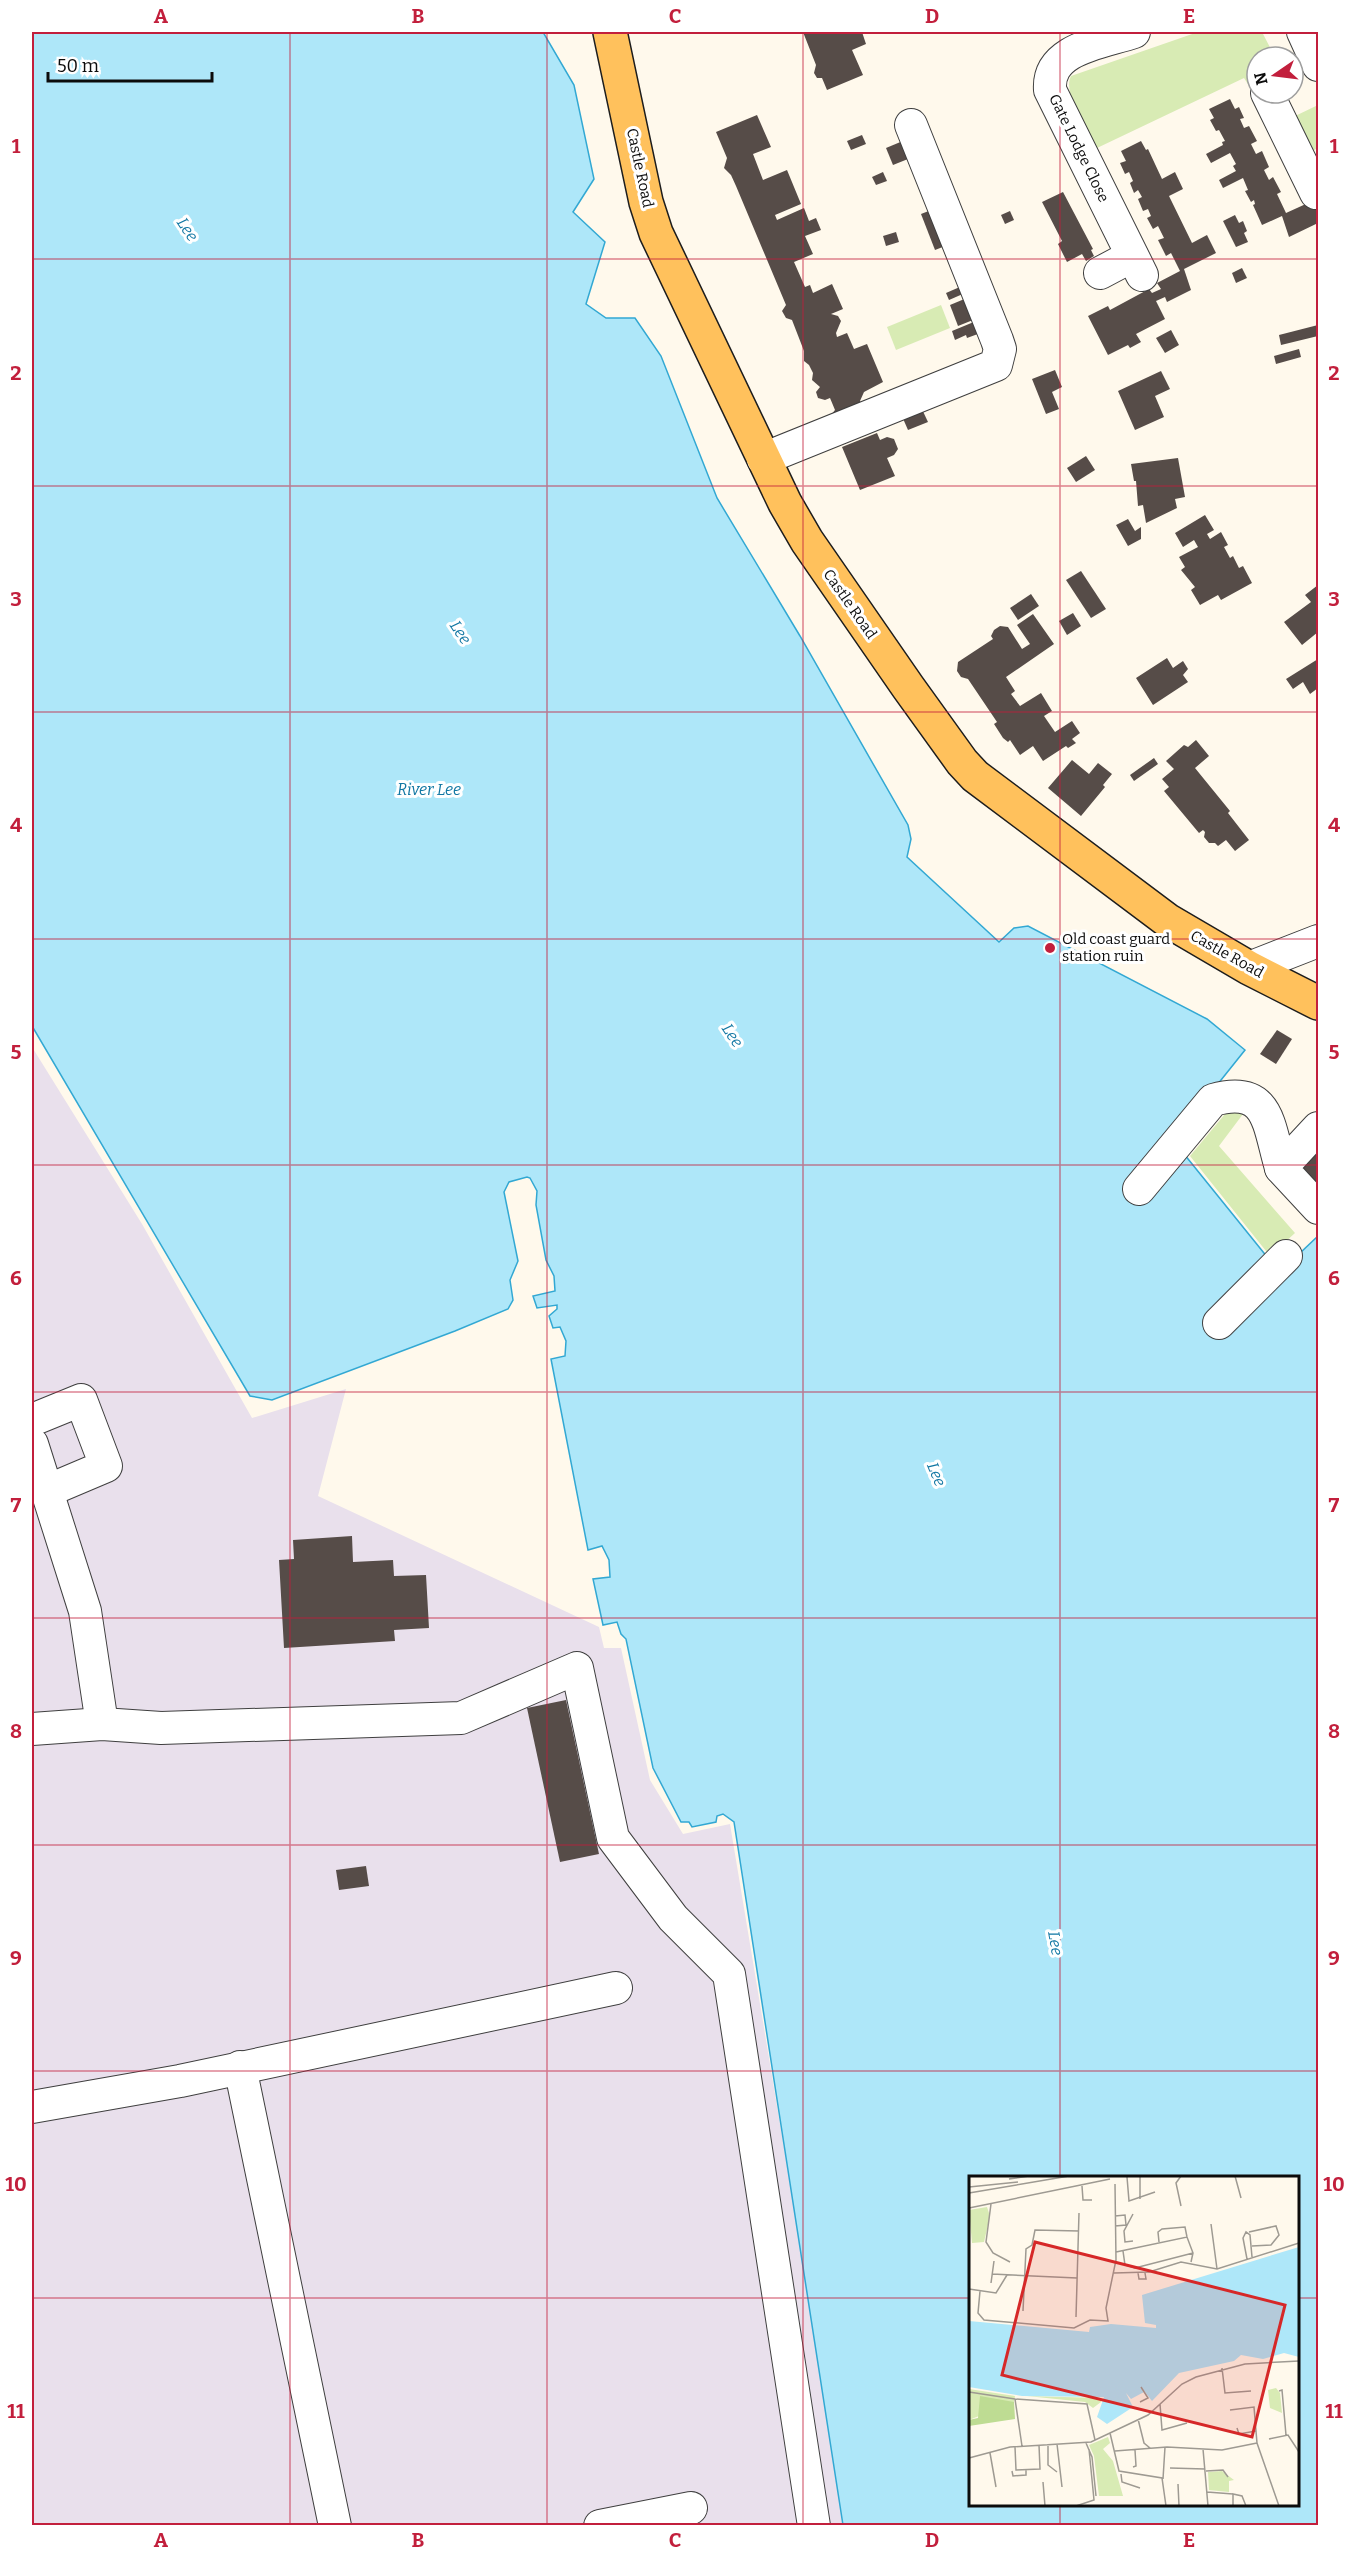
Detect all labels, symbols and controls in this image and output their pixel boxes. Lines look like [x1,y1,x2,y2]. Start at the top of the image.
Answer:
text: A [154,4,169,28]
text: B [412,4,425,28]
text: C [669,4,681,28]
text: D [925,4,939,28]
text: E [1183,4,1195,28]
scale bar [48,45,212,83]
north arrow [1245,45,1305,105]
text: 50 m [57,55,99,77]
text: N [1250,70,1272,87]
street label: Gate Lodge Close [1045,91,1113,205]
street label: Castle Road [623,127,657,209]
text: 1 [12,134,21,158]
text: 1 [1330,134,1339,158]
water label: Lee [173,214,202,245]
text: 2 [10,361,22,385]
text: 2 [1328,361,1340,385]
street label: Castle Road [819,566,881,642]
text: 3 [10,587,22,611]
text: 3 [1328,587,1340,611]
water label: Lee [446,617,475,648]
water label: River Lee [397,780,461,799]
text: 4 [10,813,22,837]
text: 4 [1328,813,1340,837]
street label: Castle Road [1187,927,1267,982]
place label: Old coast guard station ruin [1062,930,1170,965]
marker: Old coast guard station ruin [1043,941,1057,955]
water label: Lee [718,1020,747,1051]
text: 5 [11,1040,22,1064]
text: 5 [1329,1040,1340,1064]
text: 6 [10,1266,22,1290]
text: 6 [1328,1266,1340,1290]
water label: Lee [923,1459,950,1489]
text: 7 [11,1493,22,1517]
text: 7 [1329,1493,1340,1517]
text: 8 [10,1719,22,1743]
text: 8 [1328,1719,1340,1743]
water label: Lee [1044,1929,1067,1957]
text: 9 [10,1946,22,1970]
text: 9 [1328,1946,1340,1970]
text: 10 [5,2172,27,2196]
text: 10 [1323,2172,1345,2196]
inset map [969,2176,1299,2506]
text: 11 [7,2399,25,2423]
text: 11 [1325,2399,1343,2423]
text: A [154,2528,169,2552]
text: B [412,2528,425,2552]
text: C [669,2528,681,2552]
text: D [925,2528,939,2552]
text: E [1183,2528,1195,2552]

